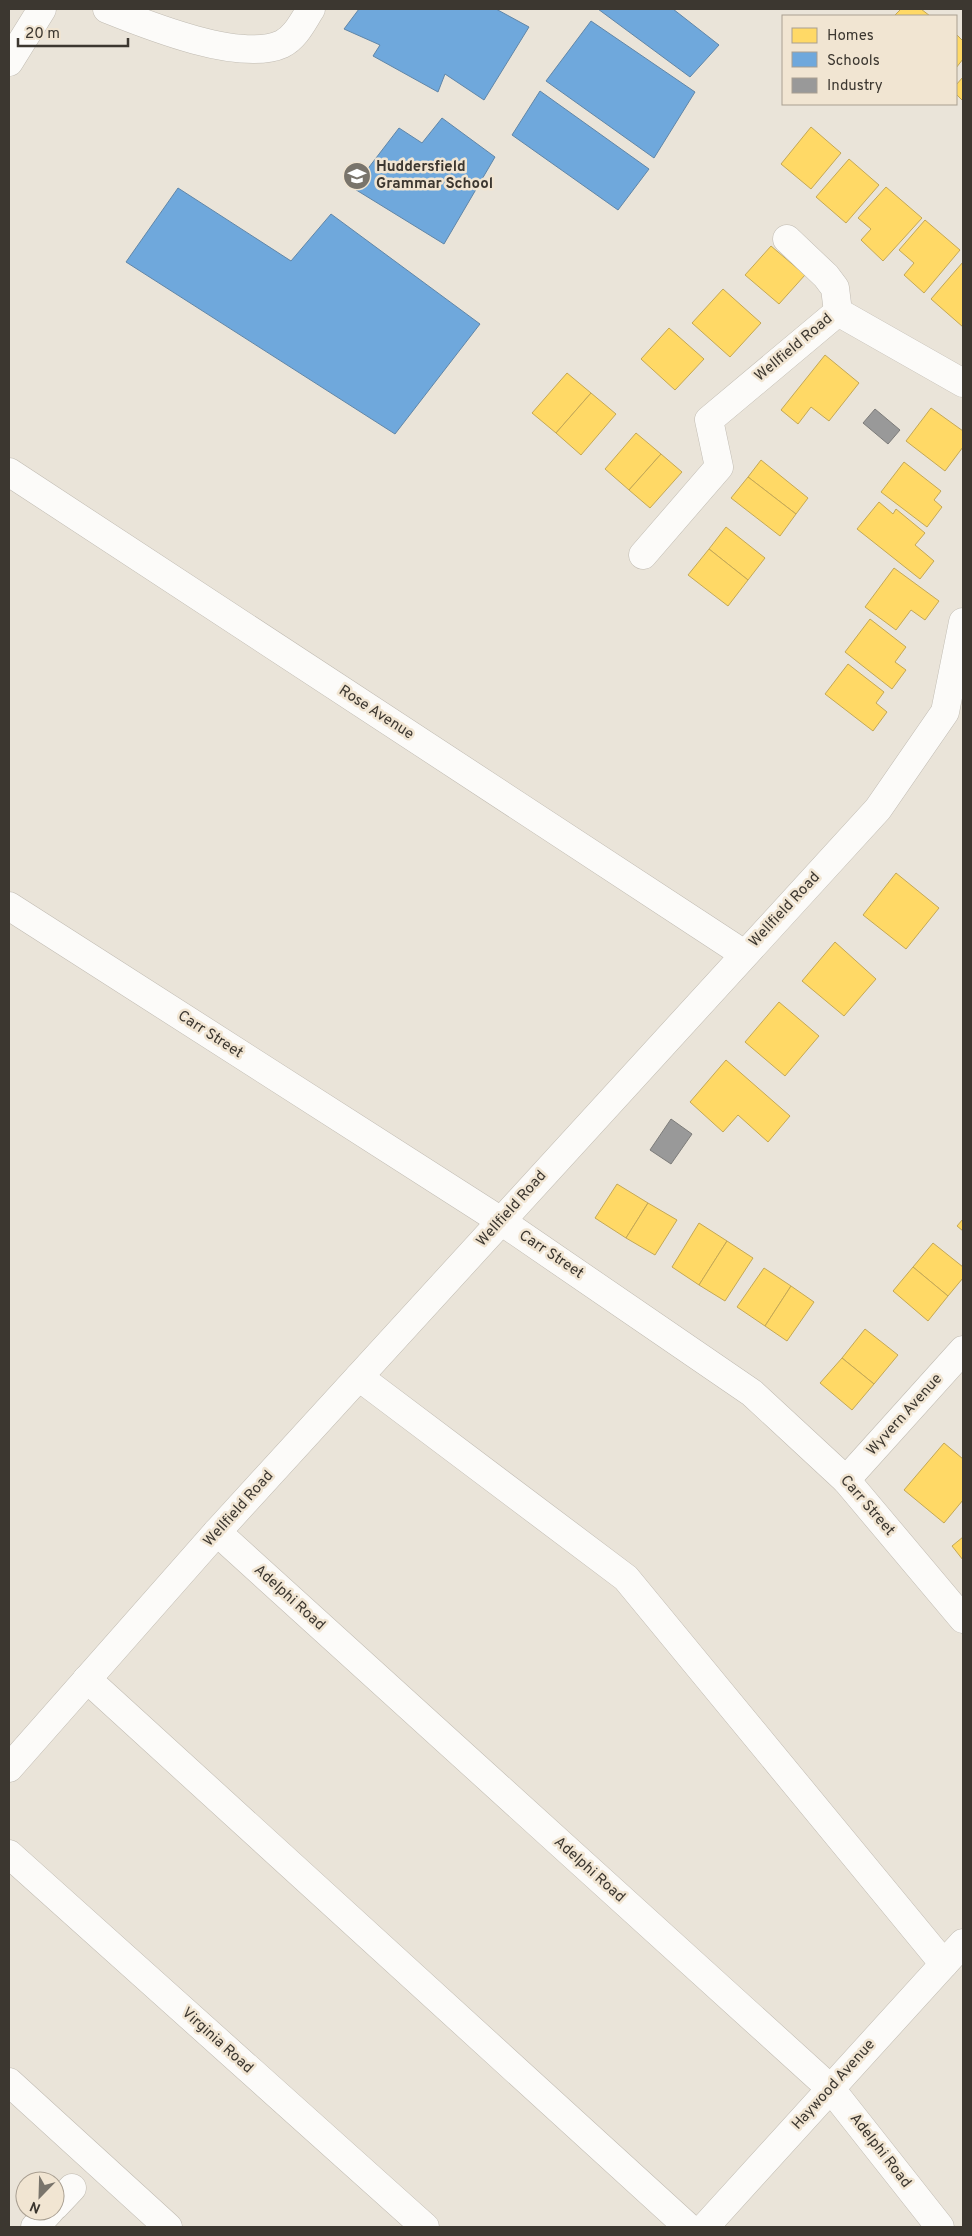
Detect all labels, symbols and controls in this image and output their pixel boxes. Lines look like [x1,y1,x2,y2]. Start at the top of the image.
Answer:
scale bar [18,15,128,47]
legend [782,15,957,105]
text: 20 m [25,25,60,44]
text: Homes [827,27,874,46]
text: Schools [827,52,880,71]
text: Industry [827,77,883,96]
place label: Huddersfield Grammar School [376,158,493,194]
school or university icon: Huddersfield Grammar School [342,161,372,191]
street label: Wellfield Road [751,310,837,386]
street label: Rose Avenue [335,682,417,744]
street label: Wellfield Road [745,869,825,951]
street label: Carr Street [174,1007,246,1063]
street label: Wellfield Road [473,1167,551,1251]
street label: Carr Street [515,1226,587,1284]
street label: Wyvern Avenue [863,1370,947,1460]
street label: Wellfield Road [200,1467,278,1551]
street label: Carr Street [835,1472,899,1540]
street label: Adelphi Road [249,1561,329,1635]
street label: Adelphi Road [549,1833,629,1907]
street label: Virginia Road [177,2004,257,2078]
street label: Haywood Avenue [788,2036,880,2134]
street label: Adelphi Road [845,2110,915,2192]
north arrow [15,2171,65,2221]
text: N [28,2197,43,2216]

